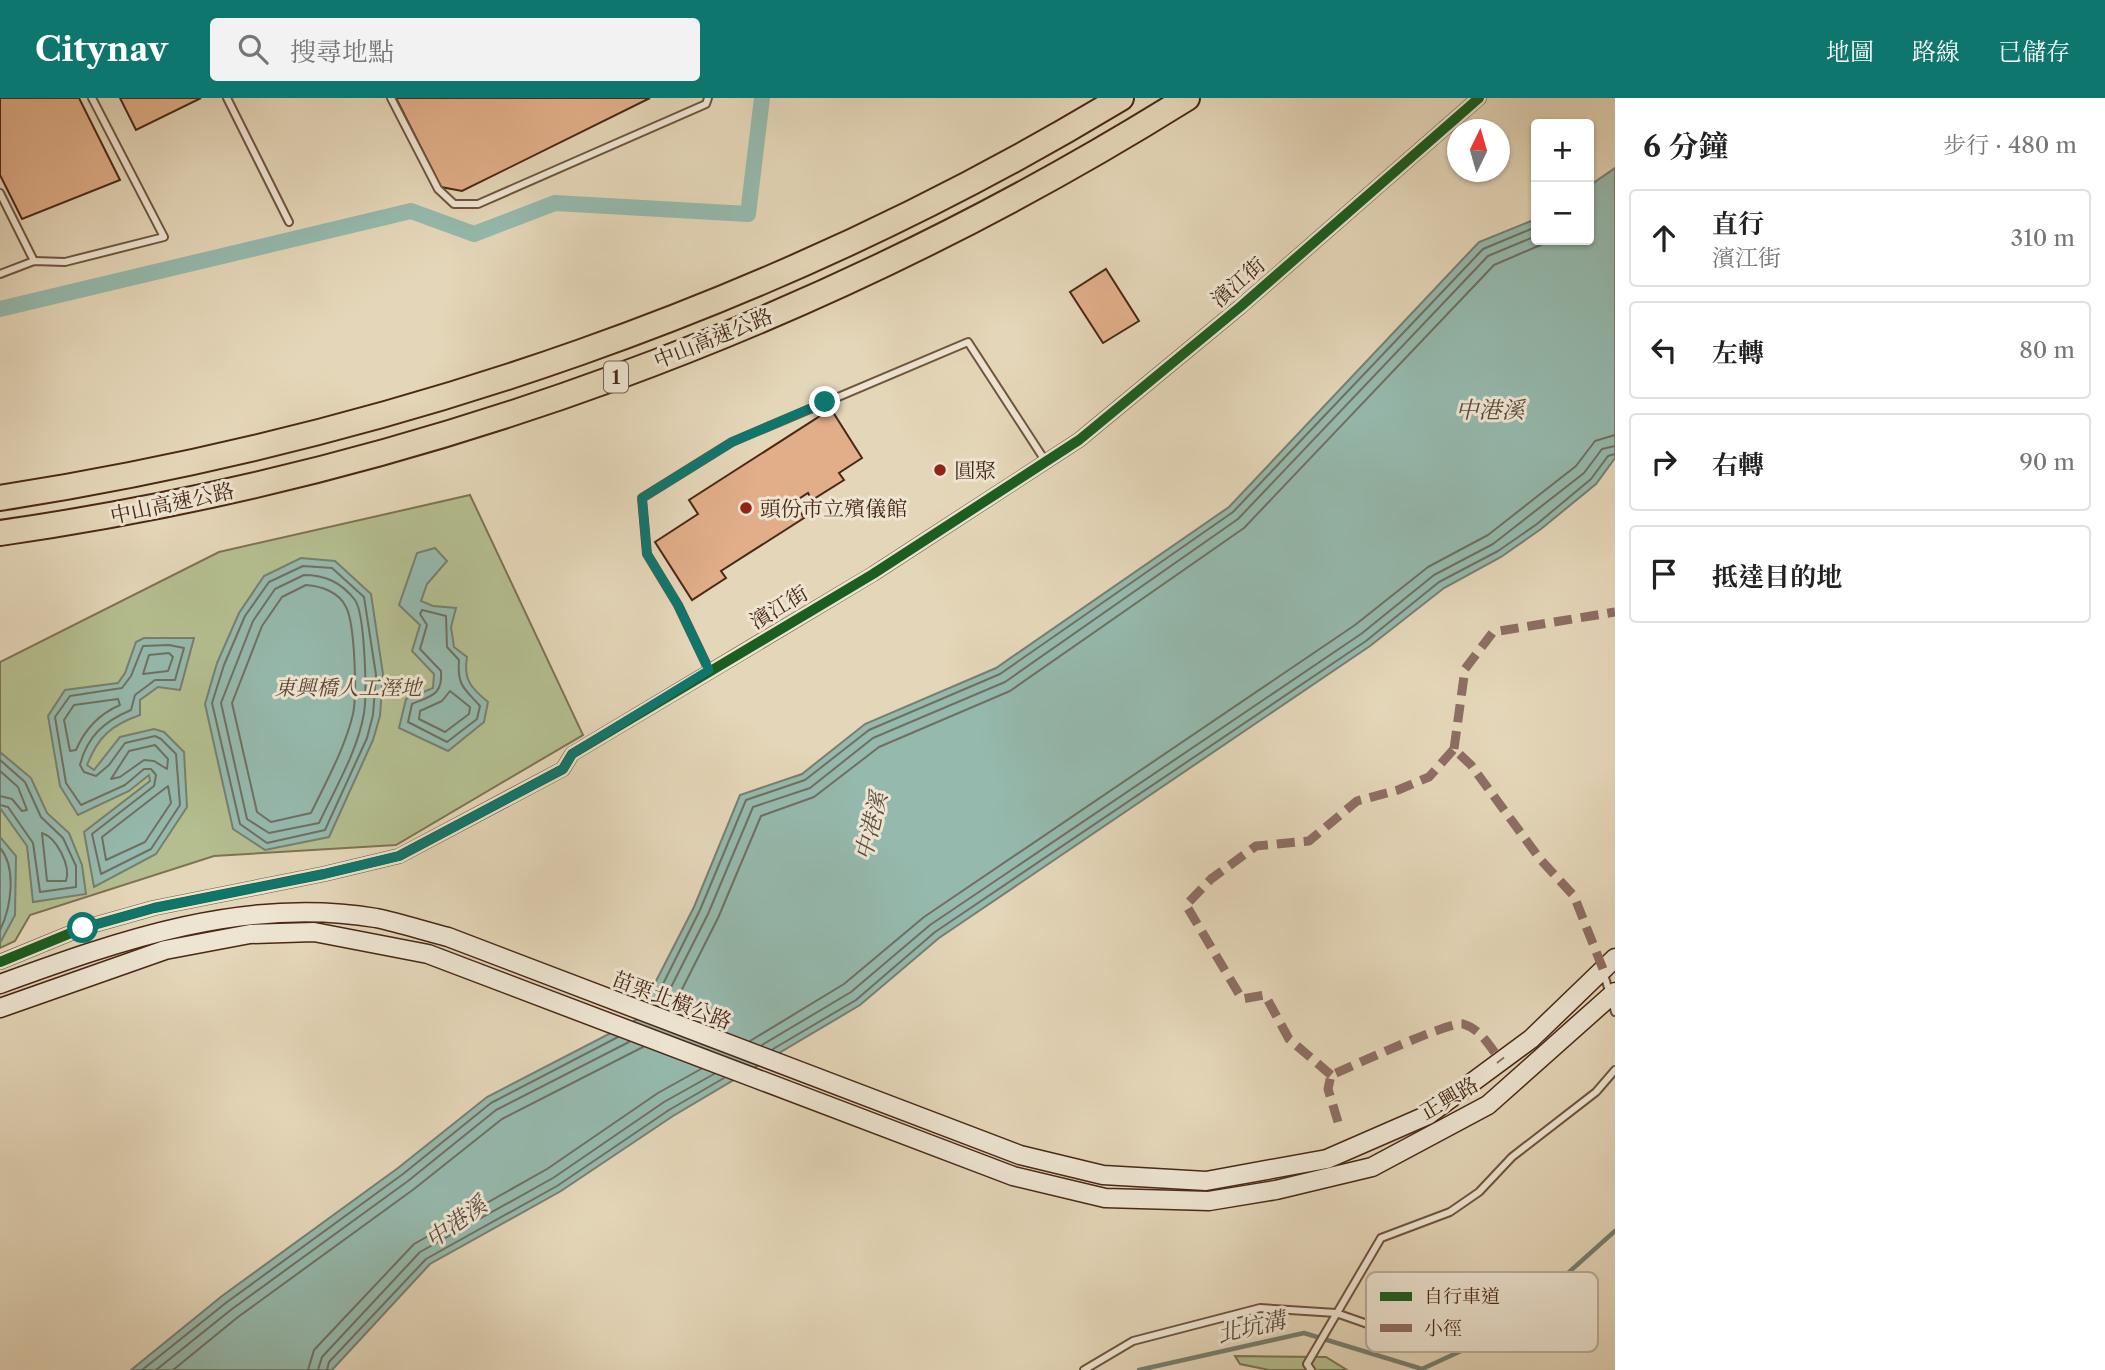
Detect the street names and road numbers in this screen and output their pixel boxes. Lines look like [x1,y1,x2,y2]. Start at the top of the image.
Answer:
street label: 濱江街 [1206,252,1270,312]
street label: 中山高速公路 [650,303,776,373]
road number: 1 [604,362,628,392]
street label: 中山高速公路 [108,478,236,528]
street label: 濱江街 [746,580,812,634]
street label: 苗栗北橫公路 [609,966,735,1034]
street label: 正興路 [1415,1071,1483,1125]

